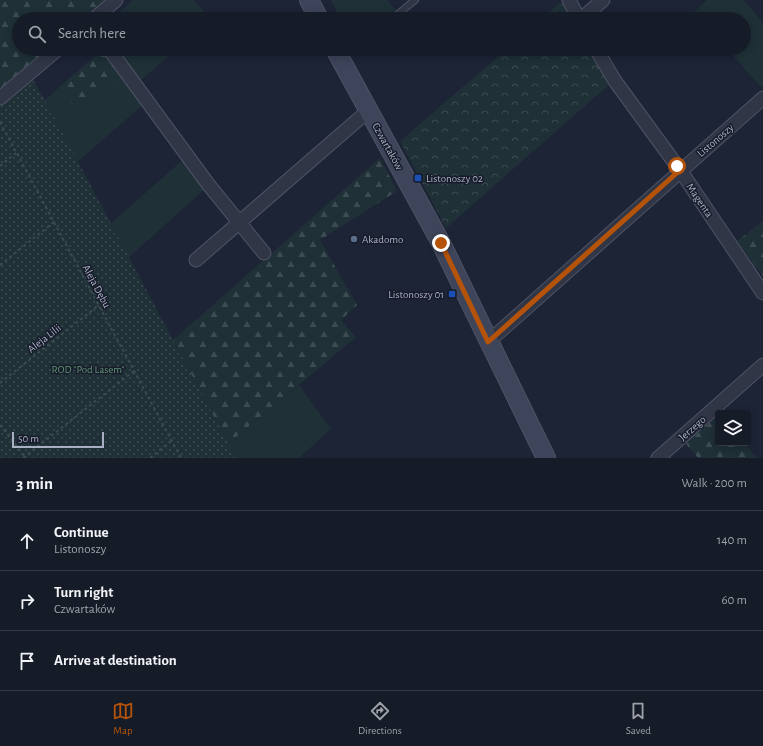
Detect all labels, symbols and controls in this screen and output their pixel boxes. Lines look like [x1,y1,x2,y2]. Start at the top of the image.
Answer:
search box [12,12,751,56]
icon: search [26,23,48,45]
text: Search here [58,26,126,41]
street label: Czwartaków [370,121,405,172]
street label: Listonoszy [695,121,736,159]
route start [668,157,686,175]
marker: Listonoszy 02 [413,173,423,183]
place label: Listonoszy 02 [426,173,483,184]
street label: Magenta [684,181,715,219]
marker: Akadomo [349,234,359,244]
place label: Akadomo [362,234,403,245]
route end [432,234,450,252]
street label: Aleja Dębu [81,263,113,310]
place label: Listonoszy 01 [388,289,444,300]
marker: Listonoszy 01 [447,289,457,299]
street label: Aleja Lilii [25,322,63,355]
park label: ROD "Pod Lasem" [51,364,125,375]
map controls [715,410,751,446]
button: layers [715,410,751,446]
street label: Jerzego [677,414,708,443]
scale bar [12,430,104,449]
text: 50 m [18,433,39,444]
text: 3 min [16,475,53,492]
text: Walk · 200 m [681,477,747,490]
text: Continue [54,525,109,540]
icon: ahead [16,530,38,552]
text: 140 m [717,534,747,547]
text: Listonoszy [54,543,106,556]
text: Turn right [54,585,113,600]
icon: right [16,590,38,612]
text: 60 m [721,594,747,607]
text: Czwartaków [54,603,115,616]
icon: arrive [16,650,38,672]
text: Arrive at destination [54,653,177,668]
tab: Map [112,700,134,737]
tab: Directions [358,700,402,737]
tab: Saved [626,700,651,737]

